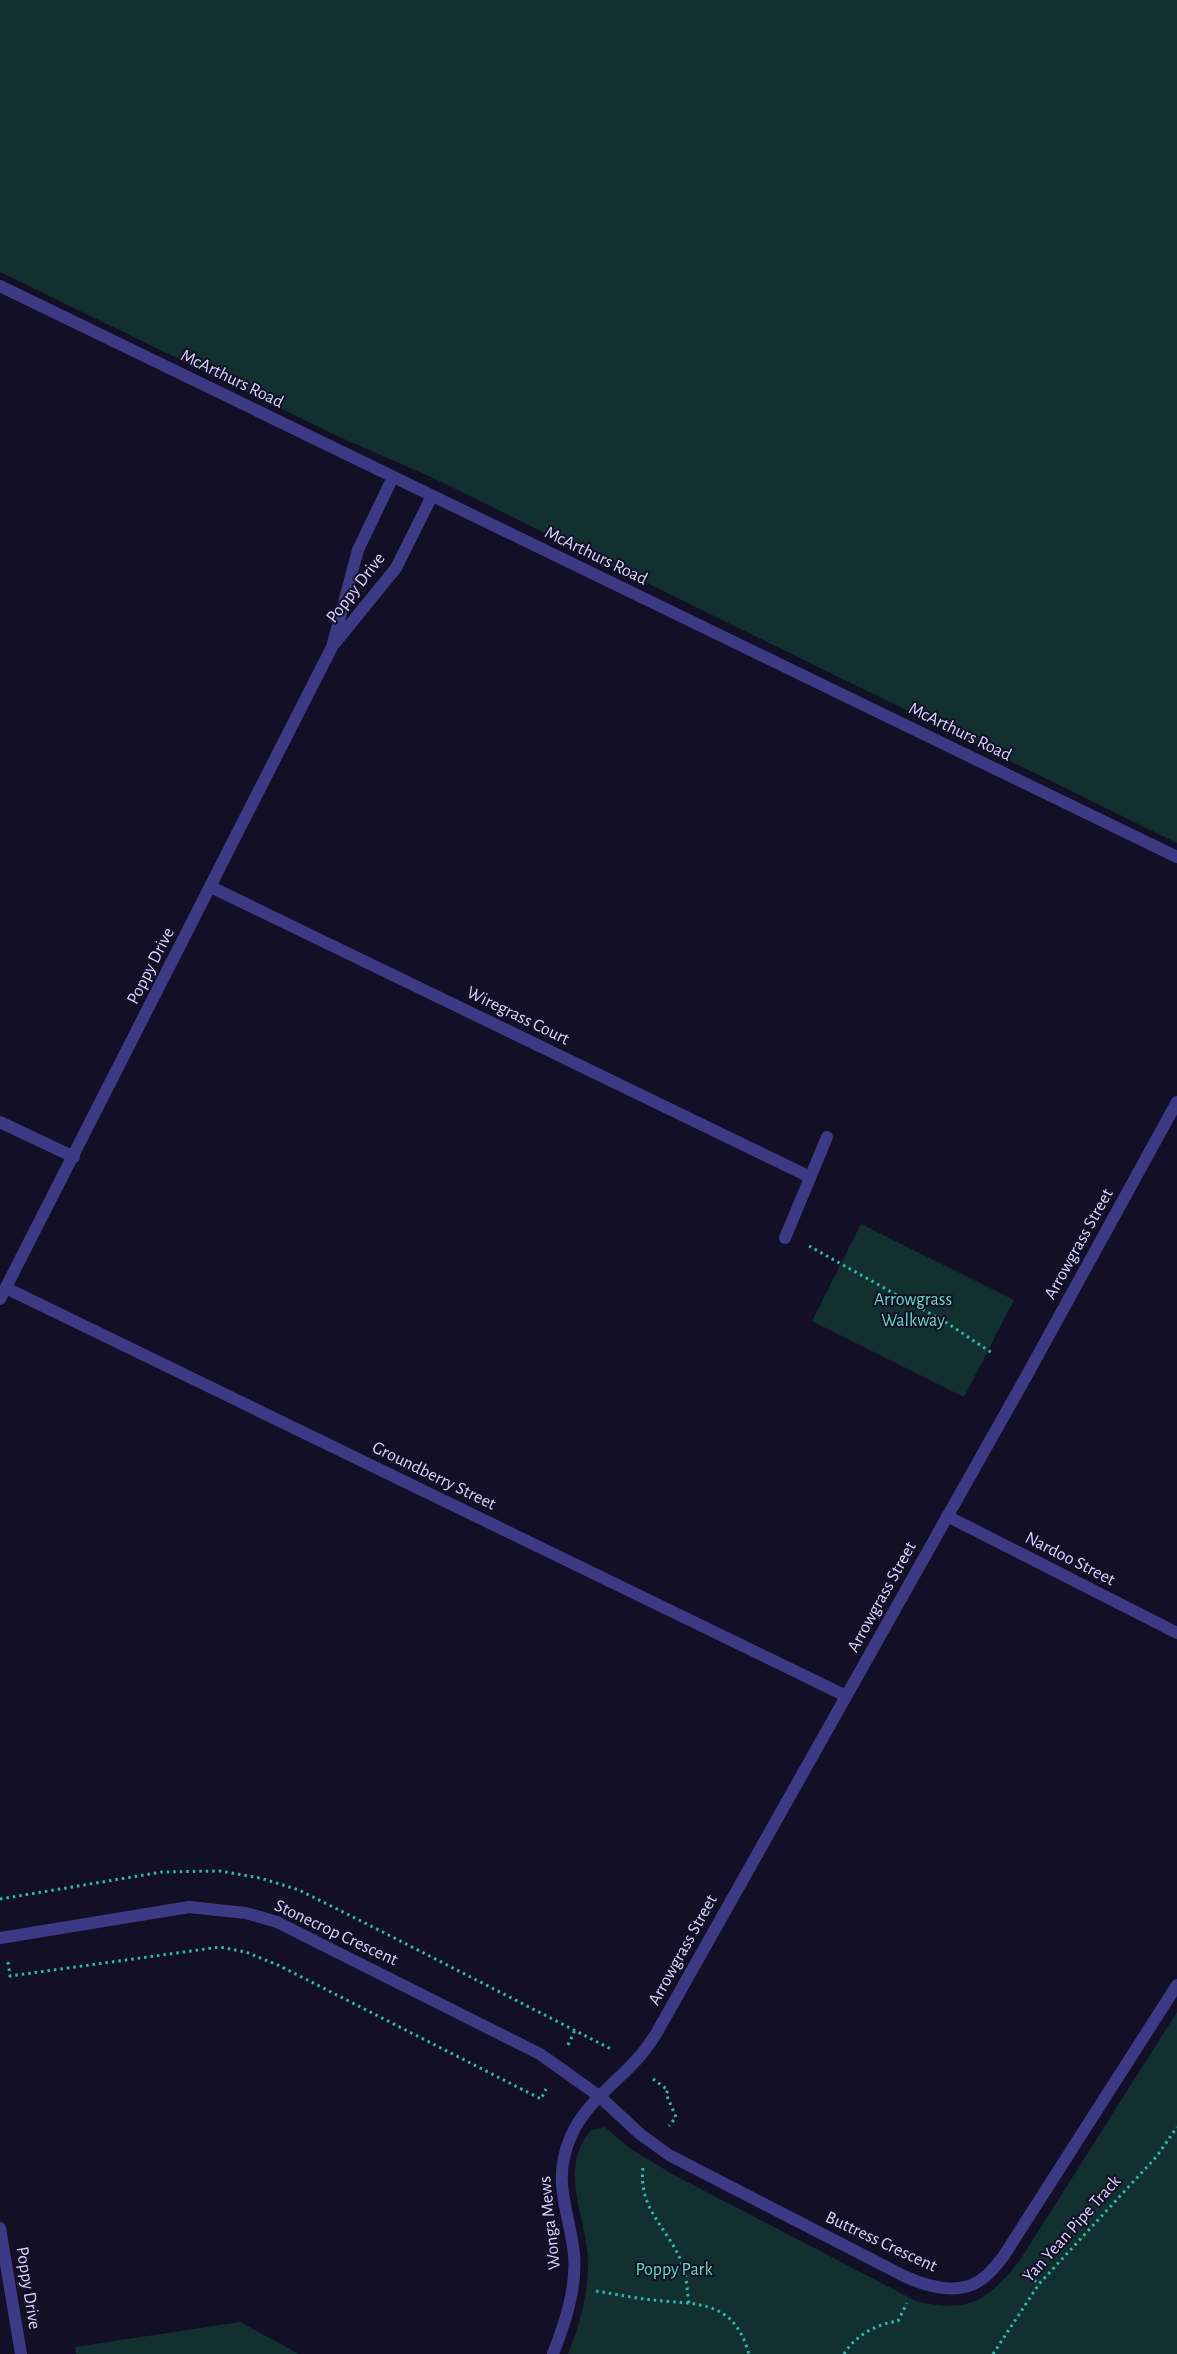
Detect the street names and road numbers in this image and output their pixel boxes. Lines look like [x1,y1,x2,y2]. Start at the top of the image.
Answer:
street label: McArthurs Road [178,346,286,412]
street label: McArthurs Road [542,523,650,589]
street label: Poppy Drive [323,550,389,626]
street label: McArthurs Road [906,699,1014,765]
street label: Poppy Drive [124,925,178,1007]
street label: Wiregrass Court [464,983,572,1049]
street label: Arrowgrass Street [1041,1185,1117,1302]
street label: Groundberry Street [369,1438,499,1514]
street label: Nardoo Street [1022,1529,1118,1589]
street label: Arrowgrass Street [844,1538,920,1655]
street label: Arrowgrass Street [645,1891,721,2008]
street label: Stonecrop Crescent [272,1897,401,1970]
street label: Yan Yean Pipe Track [1020,2172,1125,2286]
street label: Wonga Mews [536,2175,564,2271]
street label: Buttress Crescent [822,2208,940,2276]
street label: Poppy Drive [13,2245,43,2331]

